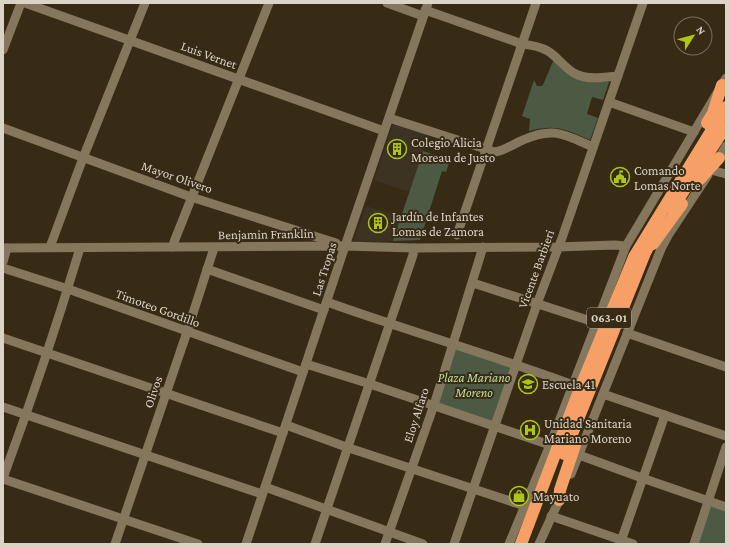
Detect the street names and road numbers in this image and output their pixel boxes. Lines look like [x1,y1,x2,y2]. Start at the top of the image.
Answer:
street label: Luis Vernet [179,38,240,72]
street label: Mayor Olivero [140,158,214,196]
street label: Benjamin Franklin [218,226,314,243]
street label: Vicente Barbieri [515,227,557,310]
street label: Las Tropas [308,240,340,298]
street label: Timoteo Gordillo [114,286,202,330]
road number: 063-01 [587,308,631,328]
street label: Olivos [141,374,165,410]
street label: Eloy Alfaro [400,386,432,444]

